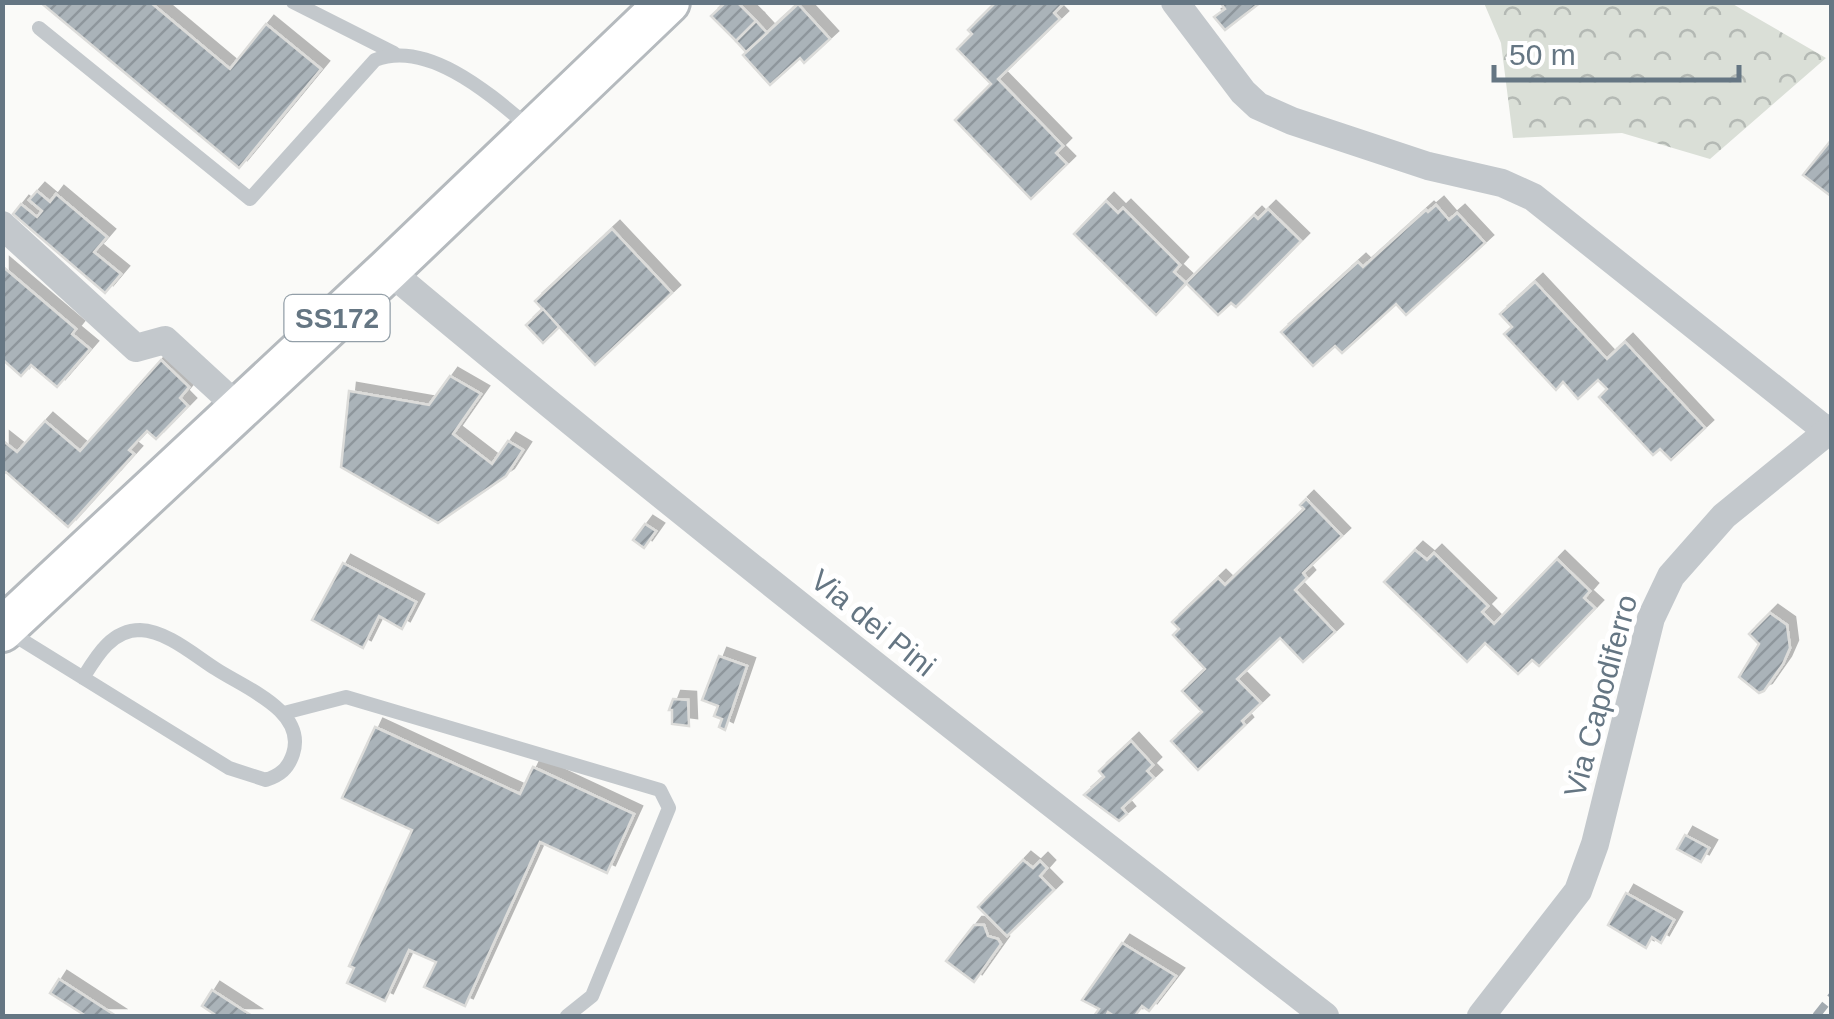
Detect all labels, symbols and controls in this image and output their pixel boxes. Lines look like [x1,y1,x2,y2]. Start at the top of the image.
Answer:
scale bar [1494,20,1739,82]
text: 50 m [1509,38,1576,71]
road number: SS172 [284,295,390,341]
street label: Via dei Pini [805,563,942,682]
street label: Via Capodiferro [1558,591,1643,801]

